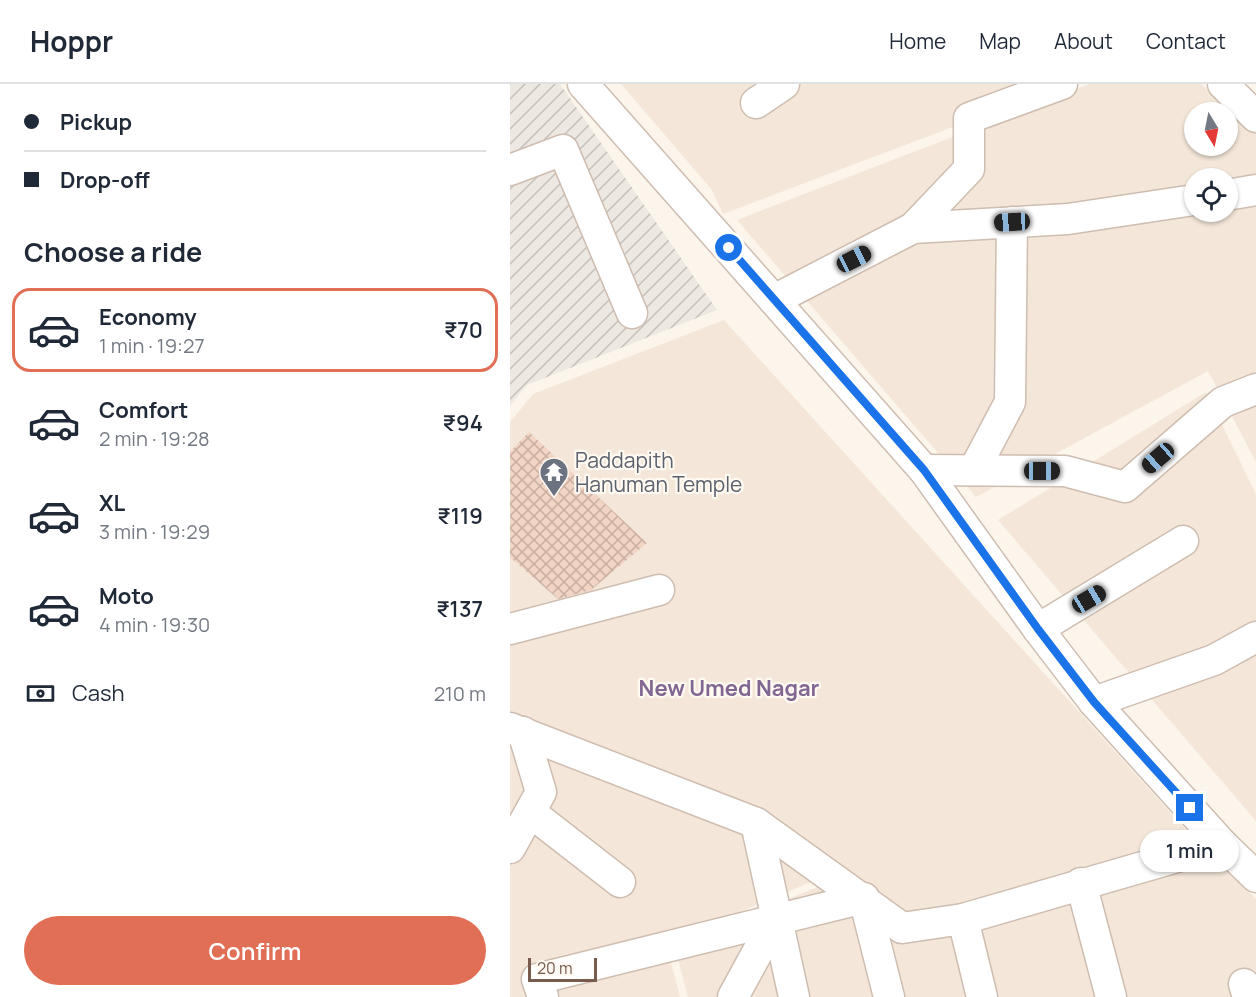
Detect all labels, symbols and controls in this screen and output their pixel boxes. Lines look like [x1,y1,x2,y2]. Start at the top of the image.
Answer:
text: Hoppr [30,22,113,60]
text: Home [889,27,946,55]
text: Map [979,27,1021,55]
text: About [1054,27,1113,55]
text: Contact [1146,27,1226,55]
north arrow [1184,102,1238,156]
map controls [1184,102,1238,222]
text: Pickup [60,107,132,137]
text: Drop-off [60,165,150,195]
button: locate [1184,168,1238,222]
car [994,212,1030,232]
text: Choose a ride [24,233,202,270]
route start [715,234,742,261]
car [834,243,874,275]
text: Economy [99,302,197,332]
icon: car [27,303,81,357]
text: ₹70 [444,315,483,345]
text: 1 min · 19:27 [99,332,204,359]
text: Comfort [99,395,188,425]
icon: car [27,396,81,450]
text: ₹94 [443,408,483,438]
text: 2 min · 19:28 [99,425,210,452]
car [1139,439,1177,477]
place label: Paddapith Hanuman Temple [575,446,742,498]
temple icon: Paddapith Hanuman Temple [538,456,570,498]
car [1024,462,1060,480]
text: XL [99,488,125,518]
icon: car [27,489,81,543]
text: ₹119 [437,501,483,531]
text: 3 min · 19:29 [99,518,210,545]
text: Moto [99,581,154,611]
icon: car [27,582,81,636]
car [1069,582,1109,616]
text: ₹137 [436,594,483,624]
text: 4 min · 19:30 [99,611,210,638]
district label: New Umed Nagar [639,673,820,703]
icon: cash [24,677,57,710]
text: Cash [72,678,125,708]
text: 210 m [434,680,486,707]
route end [1176,794,1203,821]
callout: 1 min [1140,829,1240,871]
text: 1 min [1166,837,1213,864]
button: Confirm [24,916,486,985]
scale bar [528,955,597,982]
text: 20 m [537,957,573,979]

